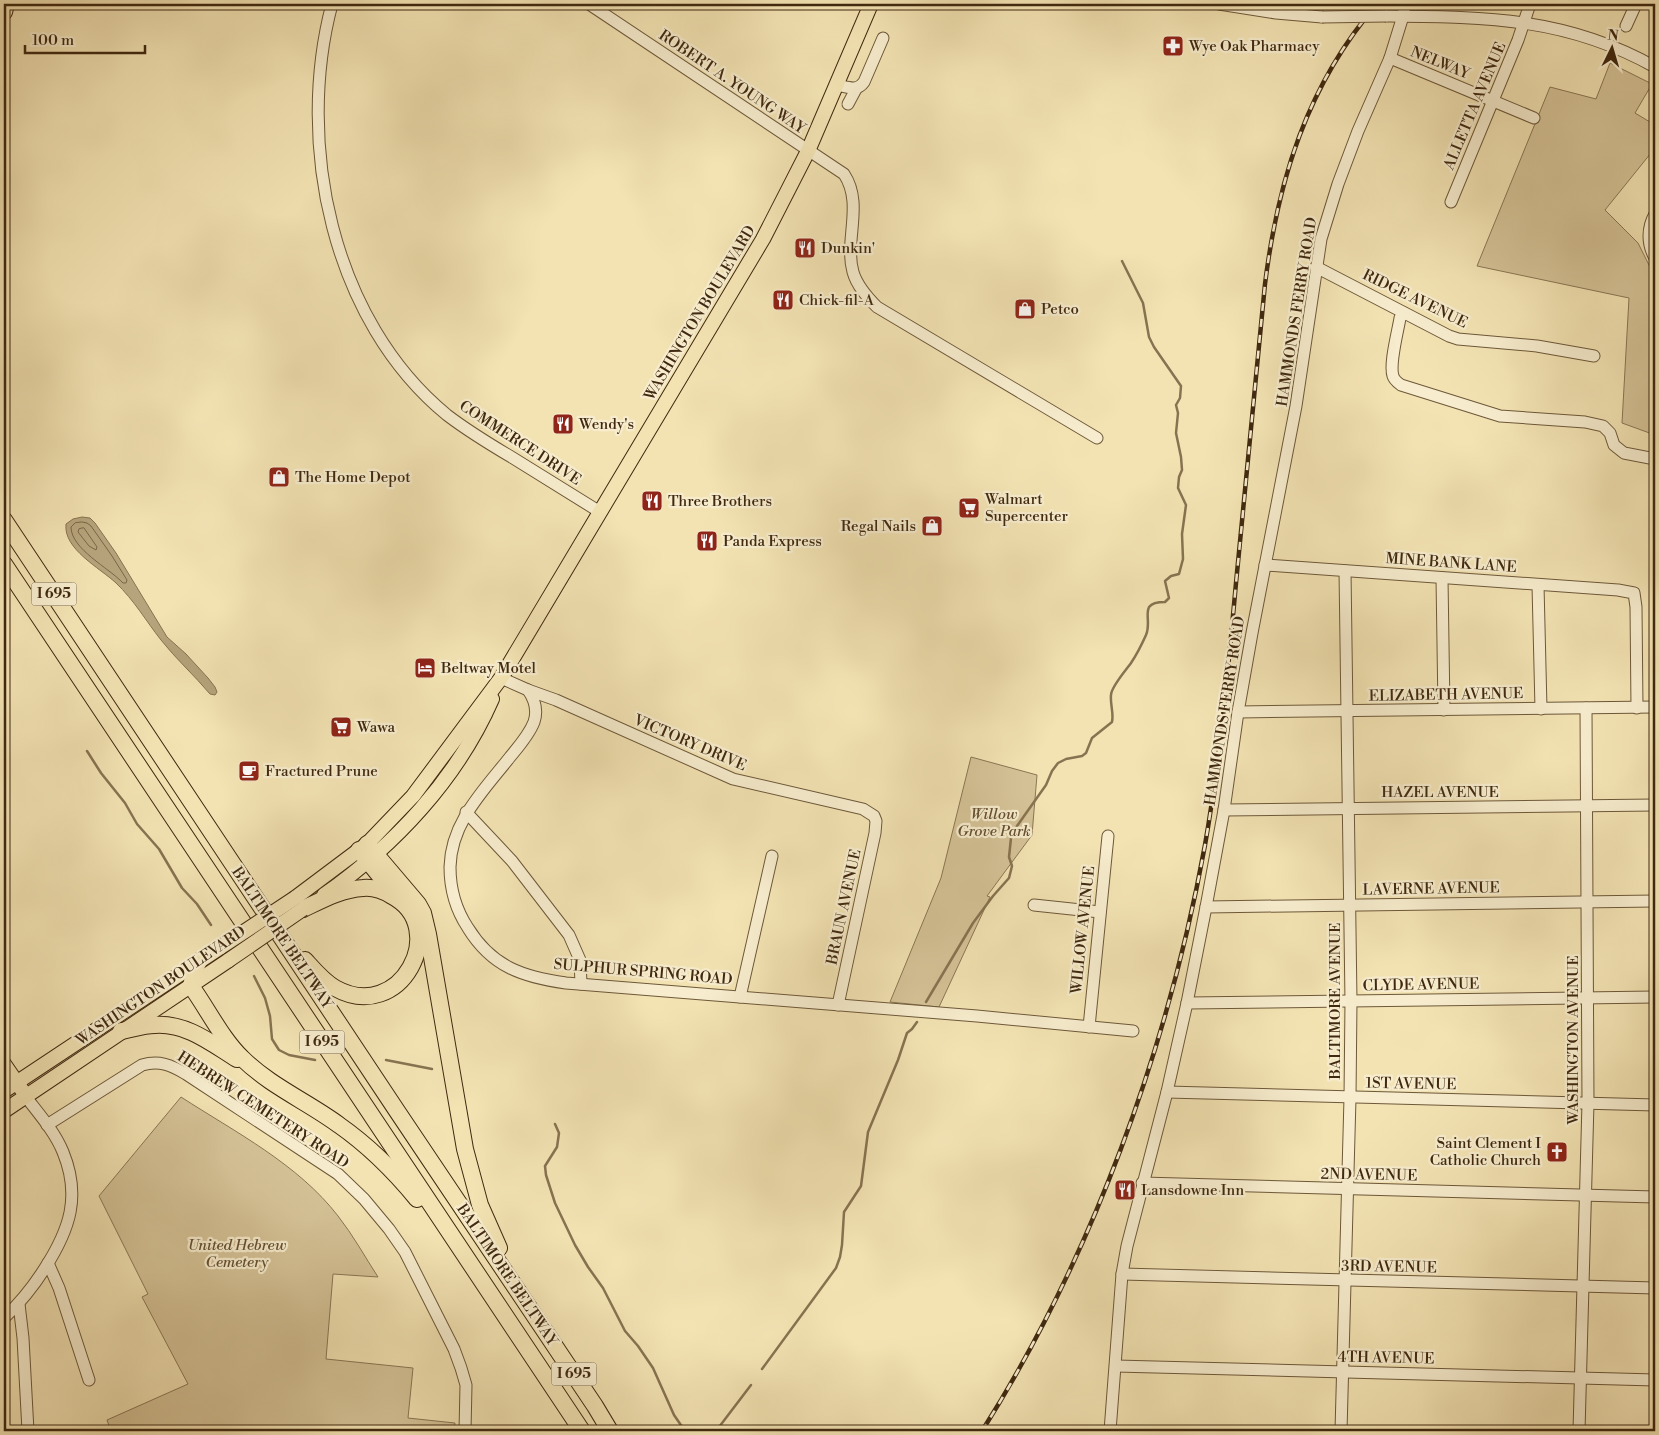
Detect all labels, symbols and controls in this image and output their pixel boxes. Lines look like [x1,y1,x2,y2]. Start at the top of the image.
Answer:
scale bar [25,22,145,54]
north arrow [1586,22,1636,72]
street label: ROBERT A. YOUNG WAY [655,26,810,139]
text: N [1607,27,1619,45]
text: 100 m [32,31,74,50]
pharmacy icon: Wye Oak Pharmacy [1161,34,1185,58]
place label: Wye Oak Pharmacy [1188,37,1320,56]
street label: ALLETTA AVENUE [1439,39,1510,174]
street label: NELWAY [1408,43,1473,84]
street label: HAMMONDS FERRY ROAD [1273,216,1321,408]
street label: WASHINGTON BOULEVARD [640,222,760,405]
restaurant icon: Dunkin' [793,236,817,260]
place label: Dunkin' [821,239,875,258]
street label: RIDGE AVENUE [1359,265,1471,333]
restaurant icon: Chick-fil-A [771,288,795,312]
place label: Chick-fil-A [799,291,875,310]
shop icon: Petco [1013,297,1037,321]
place label: Petco [1041,300,1079,319]
street label: COMMERCE DRIVE [455,396,585,490]
restaurant icon: Wendy's [551,412,575,436]
place label: Wendy's [578,415,634,434]
shop icon: The Home Depot [267,465,291,489]
place label: The Home Depot [295,468,411,487]
restaurant icon: Three Brothers [640,489,664,513]
place label: Walmart Supercenter [984,490,1069,526]
place label: Three Brothers [668,492,772,511]
supermarket icon: Walmart Supercenter [957,496,981,520]
shop icon: Regal Nails [920,514,944,538]
place label: Regal Nails [841,517,916,536]
restaurant icon: Panda Express [695,529,719,553]
place label: Panda Express [723,532,822,551]
street label: MINE BANK LANE [1385,549,1517,577]
road number: I 695 [32,582,76,606]
street label: HAMMONDS FERRY ROAD [1201,615,1249,807]
hotel icon: Beltway Motel [413,656,437,680]
place label: Beltway Motel [440,659,536,678]
street label: ELIZABETH AVENUE [1368,684,1524,706]
street label: VICTORY DRIVE [630,710,749,775]
supermarket icon: Wawa [329,715,353,739]
place label: Wawa [356,718,396,737]
cafe icon: Fractured Prune [237,759,261,783]
place label: Fractured Prune [265,762,378,781]
street label: HAZEL AVENUE [1381,783,1499,802]
park label: Willow Grove Park [957,805,1031,841]
street label: BRAUN AVENUE [822,847,866,968]
street label: BALTIMORE BELTWAY [227,863,337,1014]
street label: WILLOW AVENUE [1067,865,1099,996]
street label: LAVERNE AVENUE [1362,878,1500,900]
street label: WASHINGTON BOULEVARD [72,922,250,1051]
street label: BALTIMORE AVENUE [1326,923,1345,1080]
street label: SULPHUR SPRING ROAD [553,955,733,989]
street label: WASHINGTON AVENUE [1564,955,1583,1126]
street label: CLYDE AVENUE [1362,974,1480,996]
road number: I 695 [300,1030,344,1054]
street label: HEBREW CEMETERY ROAD [173,1047,353,1173]
street label: 1ST AVENUE [1365,1074,1457,1094]
place label: Saint Clement I Catholic Church [1430,1134,1541,1170]
church icon: Saint Clement I Catholic Church [1545,1140,1569,1164]
street label: 2ND AVENUE [1320,1165,1418,1185]
restaurant icon: Lansdowne Inn [1113,1178,1137,1202]
place label: Lansdowne Inn [1141,1181,1244,1200]
street label: BALTIMORE BELTWAY [452,1200,562,1351]
park label: United Hebrew Cemetery [188,1236,287,1272]
street label: 3RD AVENUE [1341,1257,1437,1277]
street label: 4TH AVENUE [1337,1348,1435,1368]
road number: I 695 [552,1362,596,1386]

